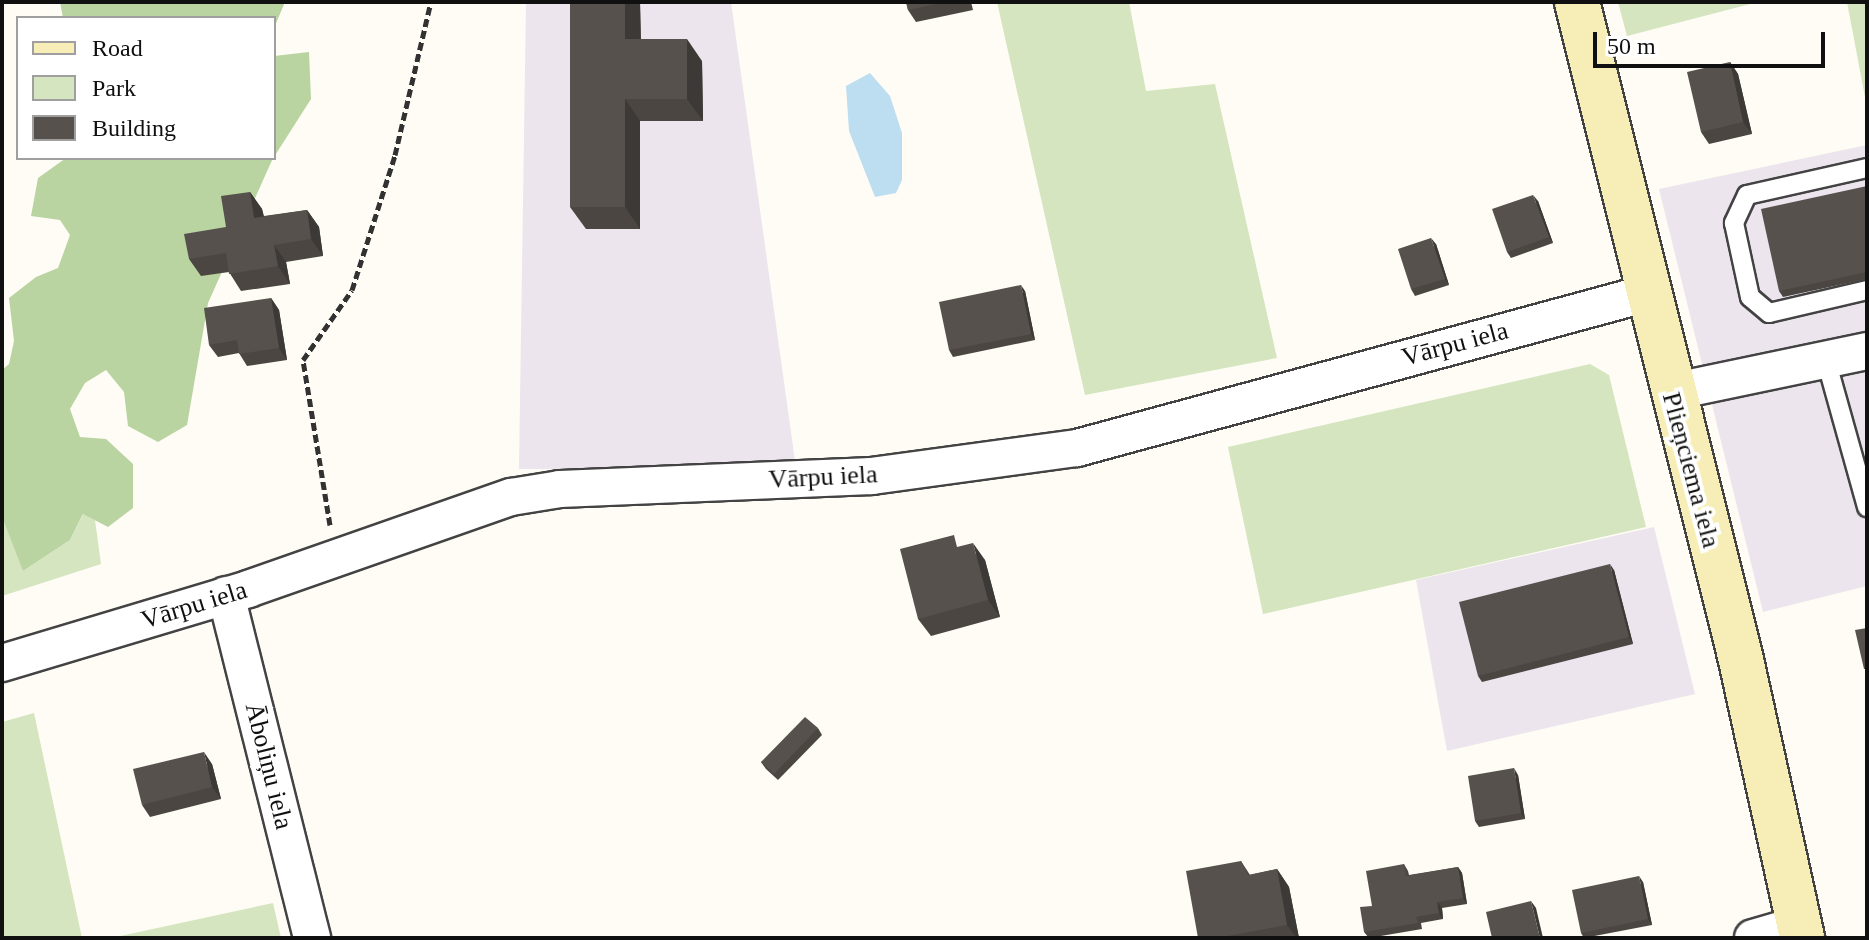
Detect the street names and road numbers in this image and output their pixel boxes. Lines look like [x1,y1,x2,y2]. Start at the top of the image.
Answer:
street label: Vārpu iela [1398,315,1512,373]
street label: Plieņciema iela [1655,389,1727,551]
street label: Vārpu iela [768,459,878,495]
street label: Vārpu iela [137,574,251,636]
street label: Āboliņu iela [238,700,300,832]

